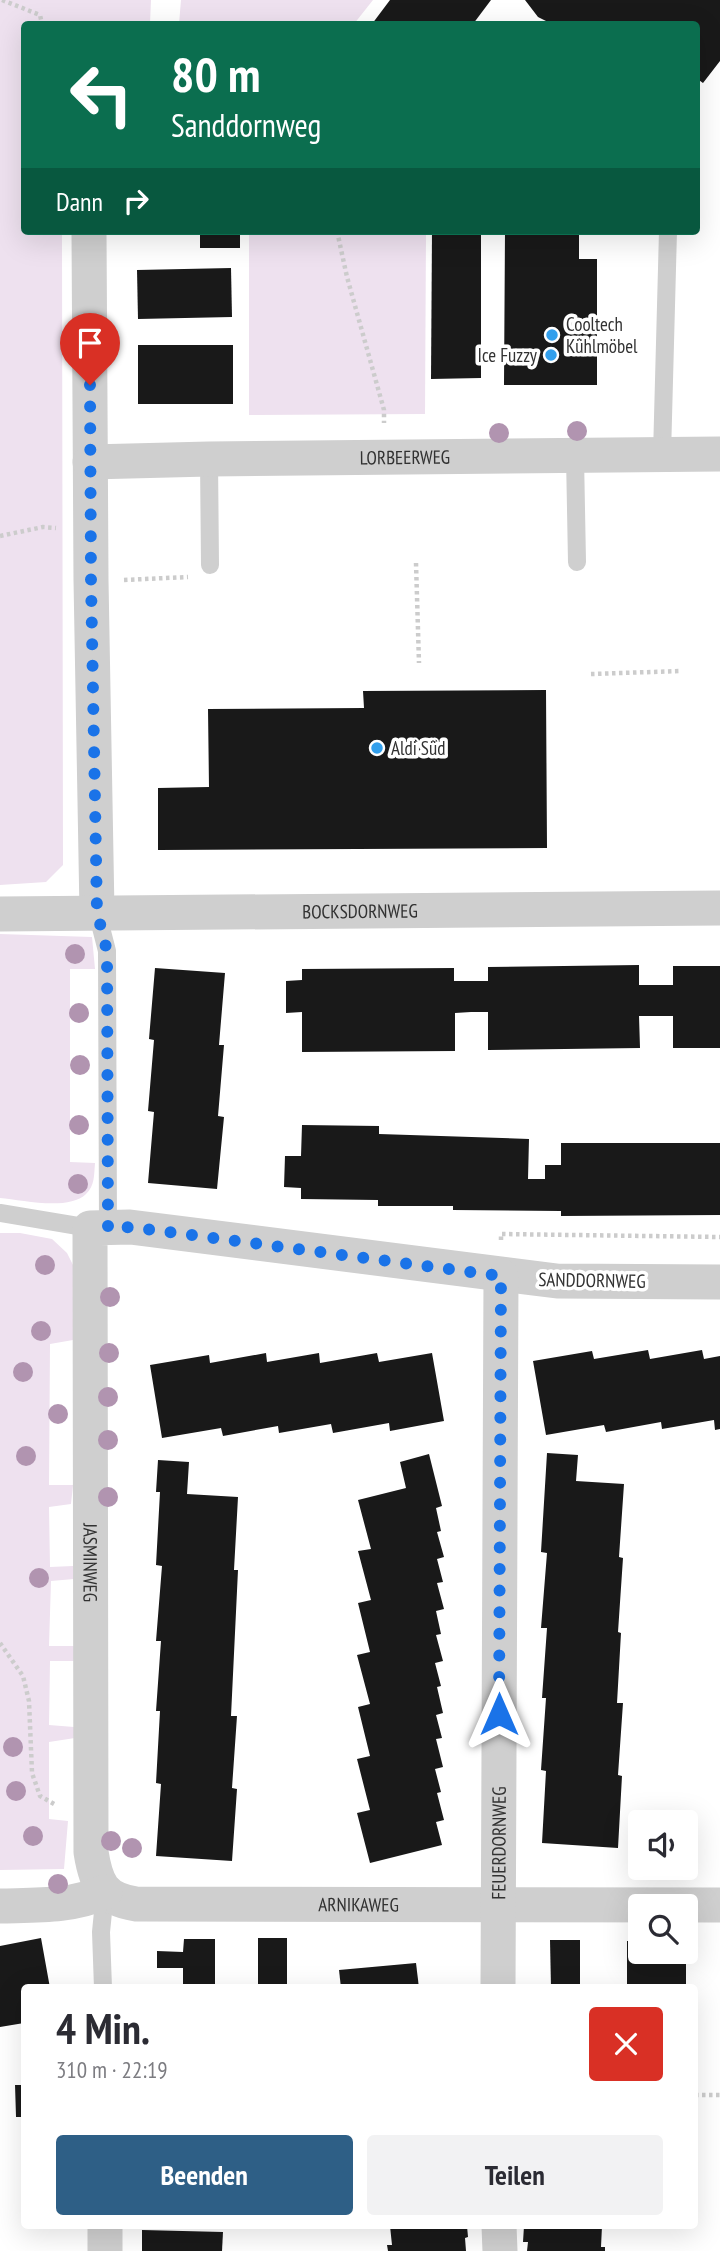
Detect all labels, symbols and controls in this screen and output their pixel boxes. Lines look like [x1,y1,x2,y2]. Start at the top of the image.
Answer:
text: 80 m [171,42,260,106]
icon: left [56,49,147,140]
text: Sanddornweg [171,104,321,146]
icon: right [117,182,155,220]
text: Dann [56,185,103,218]
place label: Cooltech Kühlmöbel [566,312,638,358]
pin [60,313,120,385]
icon: arrive [71,324,109,362]
marker: Cooltech Kühlmöbel [544,327,560,343]
place label: Ice Fuzzy [477,343,538,367]
marker: Ice Fuzzy [543,347,559,363]
street label: LORBEERWEG [360,445,450,470]
place label: Aldi Süd [391,736,445,760]
marker: Aldi Süd [369,740,385,756]
street label: BOCKSDORNWEG [302,899,418,923]
street label: SANDDORNWEG [538,1267,646,1293]
street label: JASMINWEG [78,1522,103,1602]
position arrow [462,1677,536,1751]
street label: FEUERDORNWEG [486,1786,511,1900]
map controls [628,1810,698,1964]
button: sound [628,1810,698,1880]
street label: ARNIKAWEG [318,1892,399,1916]
button: search [628,1894,698,1964]
text: 4 Min. [56,2001,150,2056]
button: close [589,2007,663,2081]
text: 310 m · 22:19 [56,2055,168,2084]
button: Beenden [56,2135,353,2215]
button: Teilen [367,2135,663,2215]

